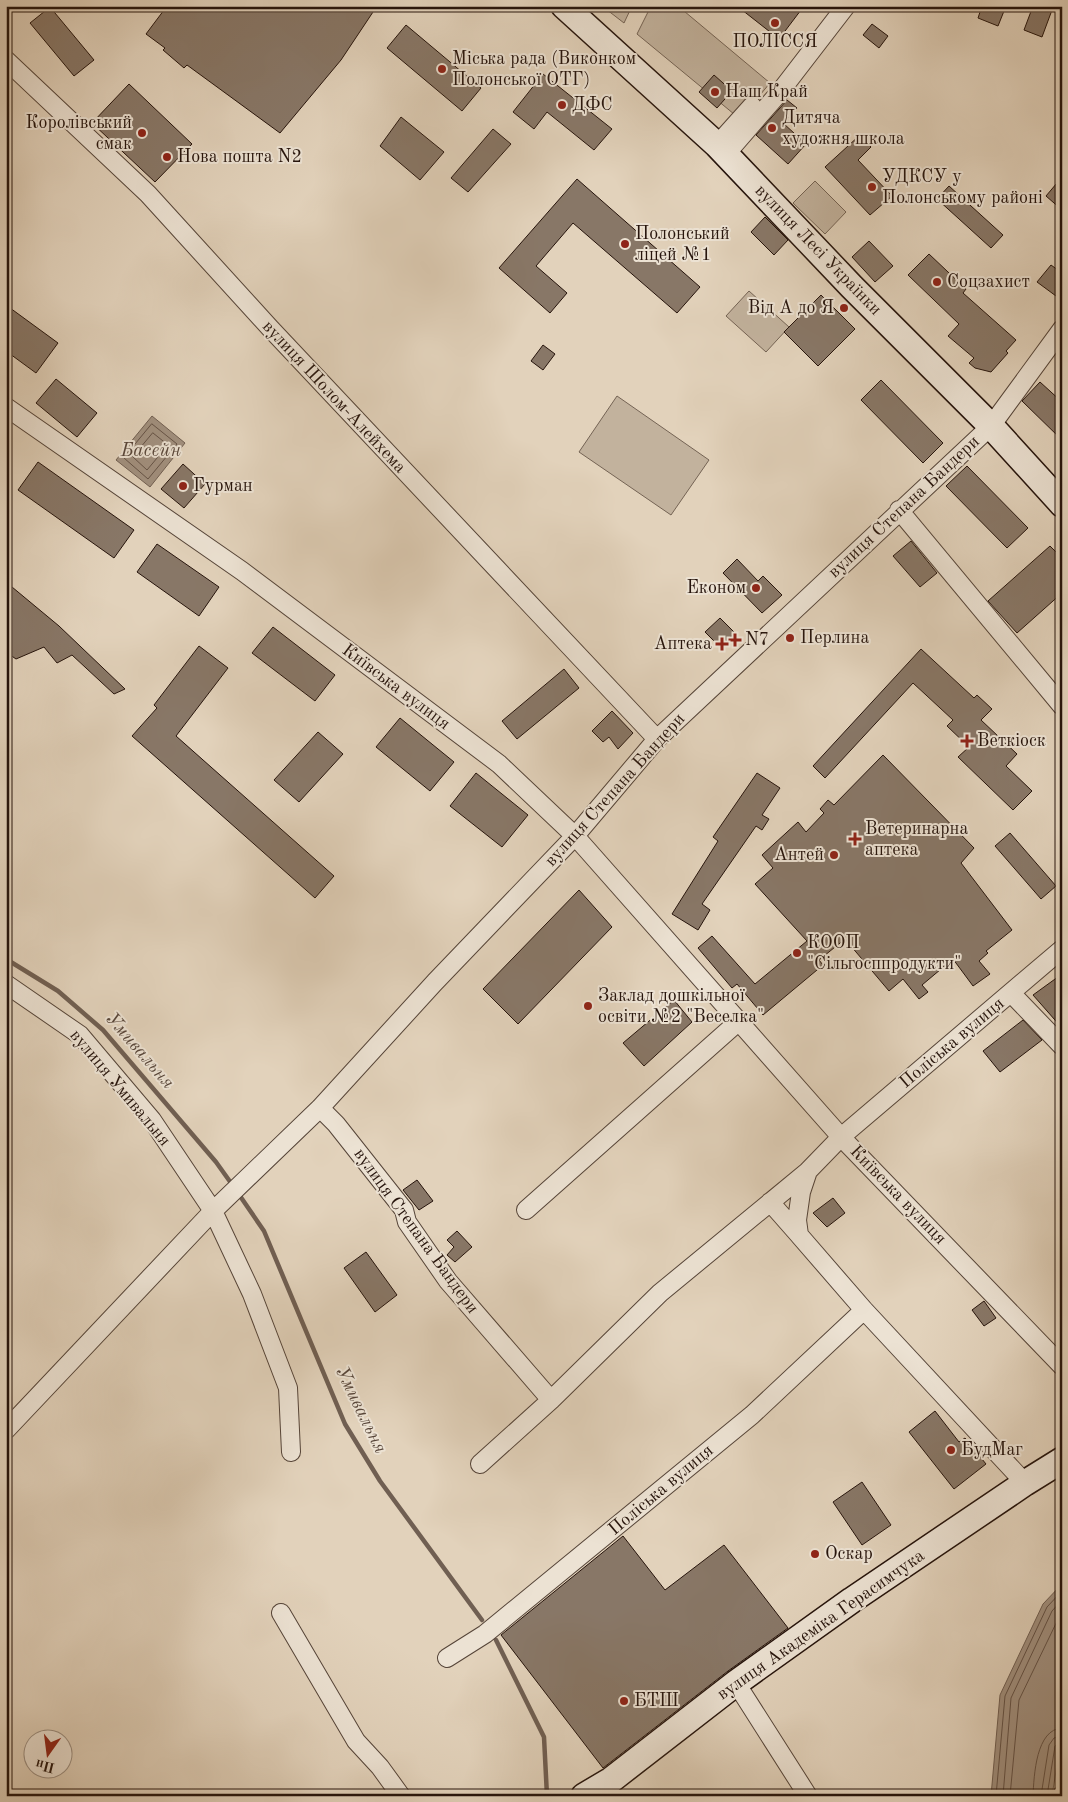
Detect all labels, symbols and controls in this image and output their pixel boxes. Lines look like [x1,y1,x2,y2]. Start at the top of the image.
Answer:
marker: ПОЛІССЯ [769,17,781,29]
place label: ПОЛІССЯ [732,33,818,51]
place label: Міська рада (Виконком Полонської ОТГ) [452,49,636,89]
marker: Міська рада (Виконком Полонської ОТГ) [436,63,448,75]
place label: Наш Край [725,83,808,101]
marker: Наш Край [709,86,721,98]
place label: ДФС [572,96,613,114]
marker: ДФС [556,99,568,111]
place label: Дитяча художня школа [782,109,905,148]
place label: Королівський смак [25,114,132,153]
marker: Дитяча художня школа [766,122,778,134]
marker: Королівський смак [136,127,148,139]
place label: Нова пошта N2 [177,148,302,166]
marker: Нова пошта N2 [161,151,173,163]
place label: УДКСУ у Полонському районi [882,168,1043,207]
street label: вулиця Лесі Українки [751,181,885,319]
marker: УДКСУ у Полонському районi [866,181,878,193]
place label: Полонський ліцей №1 [635,225,730,264]
marker: Полонський ліцей №1 [619,238,631,250]
place label: Соцзахист [947,273,1030,291]
marker: Соцзахист [931,276,943,288]
place label: Від А до Я [748,299,834,317]
marker: Від А до Я [838,302,850,314]
street label: вулиця Шолом-Алейхема [259,317,409,477]
street label: вулиця Степана Бандери [825,432,983,582]
water label: Басейн [120,442,181,461]
place label: Гурман [193,477,253,495]
marker: Гурман [177,480,189,492]
place label: Економ [686,579,746,597]
marker: Економ [750,582,762,594]
place label: Перлина [800,629,869,647]
place label: N7 [745,631,769,649]
marker: Перлина [784,632,796,644]
marker: N7 [729,634,741,646]
place label: Аптека [654,635,712,653]
marker: Аптека [716,638,728,650]
street label: Київська вулиця [339,641,453,733]
street label: вулиця Степана Бандери [542,710,688,870]
place label: Веткіоск [977,732,1046,750]
marker: Веткіоск [961,735,973,747]
place label: Ветеринарна аптека [865,820,968,859]
marker: Ветеринарна аптека [849,833,861,845]
place label: Антей [774,846,824,864]
marker: Антей [828,849,840,861]
place label: КООП "Сільгосппродукти" [807,934,961,973]
marker: КООП "Сільгосппродукти" [791,947,803,959]
place label: Заклад дошкільної освіти №2 "Веселка" [598,987,764,1026]
street label: Поліська вулиця [896,994,1008,1092]
marker: Заклад дошкільної освіти №2 "Веселка" [582,1000,594,1012]
water label: Умивальня [101,1009,177,1093]
street label: вулиця Умивальня [66,1026,174,1150]
street label: Київська вулиця [846,1142,950,1248]
street label: вулиця Степана Бандери [350,1145,482,1317]
water label: Умивальня [331,1363,389,1457]
street label: Поліська вулиця [605,1441,717,1539]
place label: БудМаг [961,1441,1023,1459]
marker: БудМаг [945,1444,957,1456]
place label: Оскар [825,1545,873,1563]
street label: вулиця Академіка Герасимчука [714,1546,928,1704]
marker: Оскар [809,1548,821,1560]
place label: БТШ [634,1692,679,1710]
marker: БТШ [618,1695,630,1707]
north arrow [22,1730,72,1780]
text: Пн [34,1757,56,1775]

